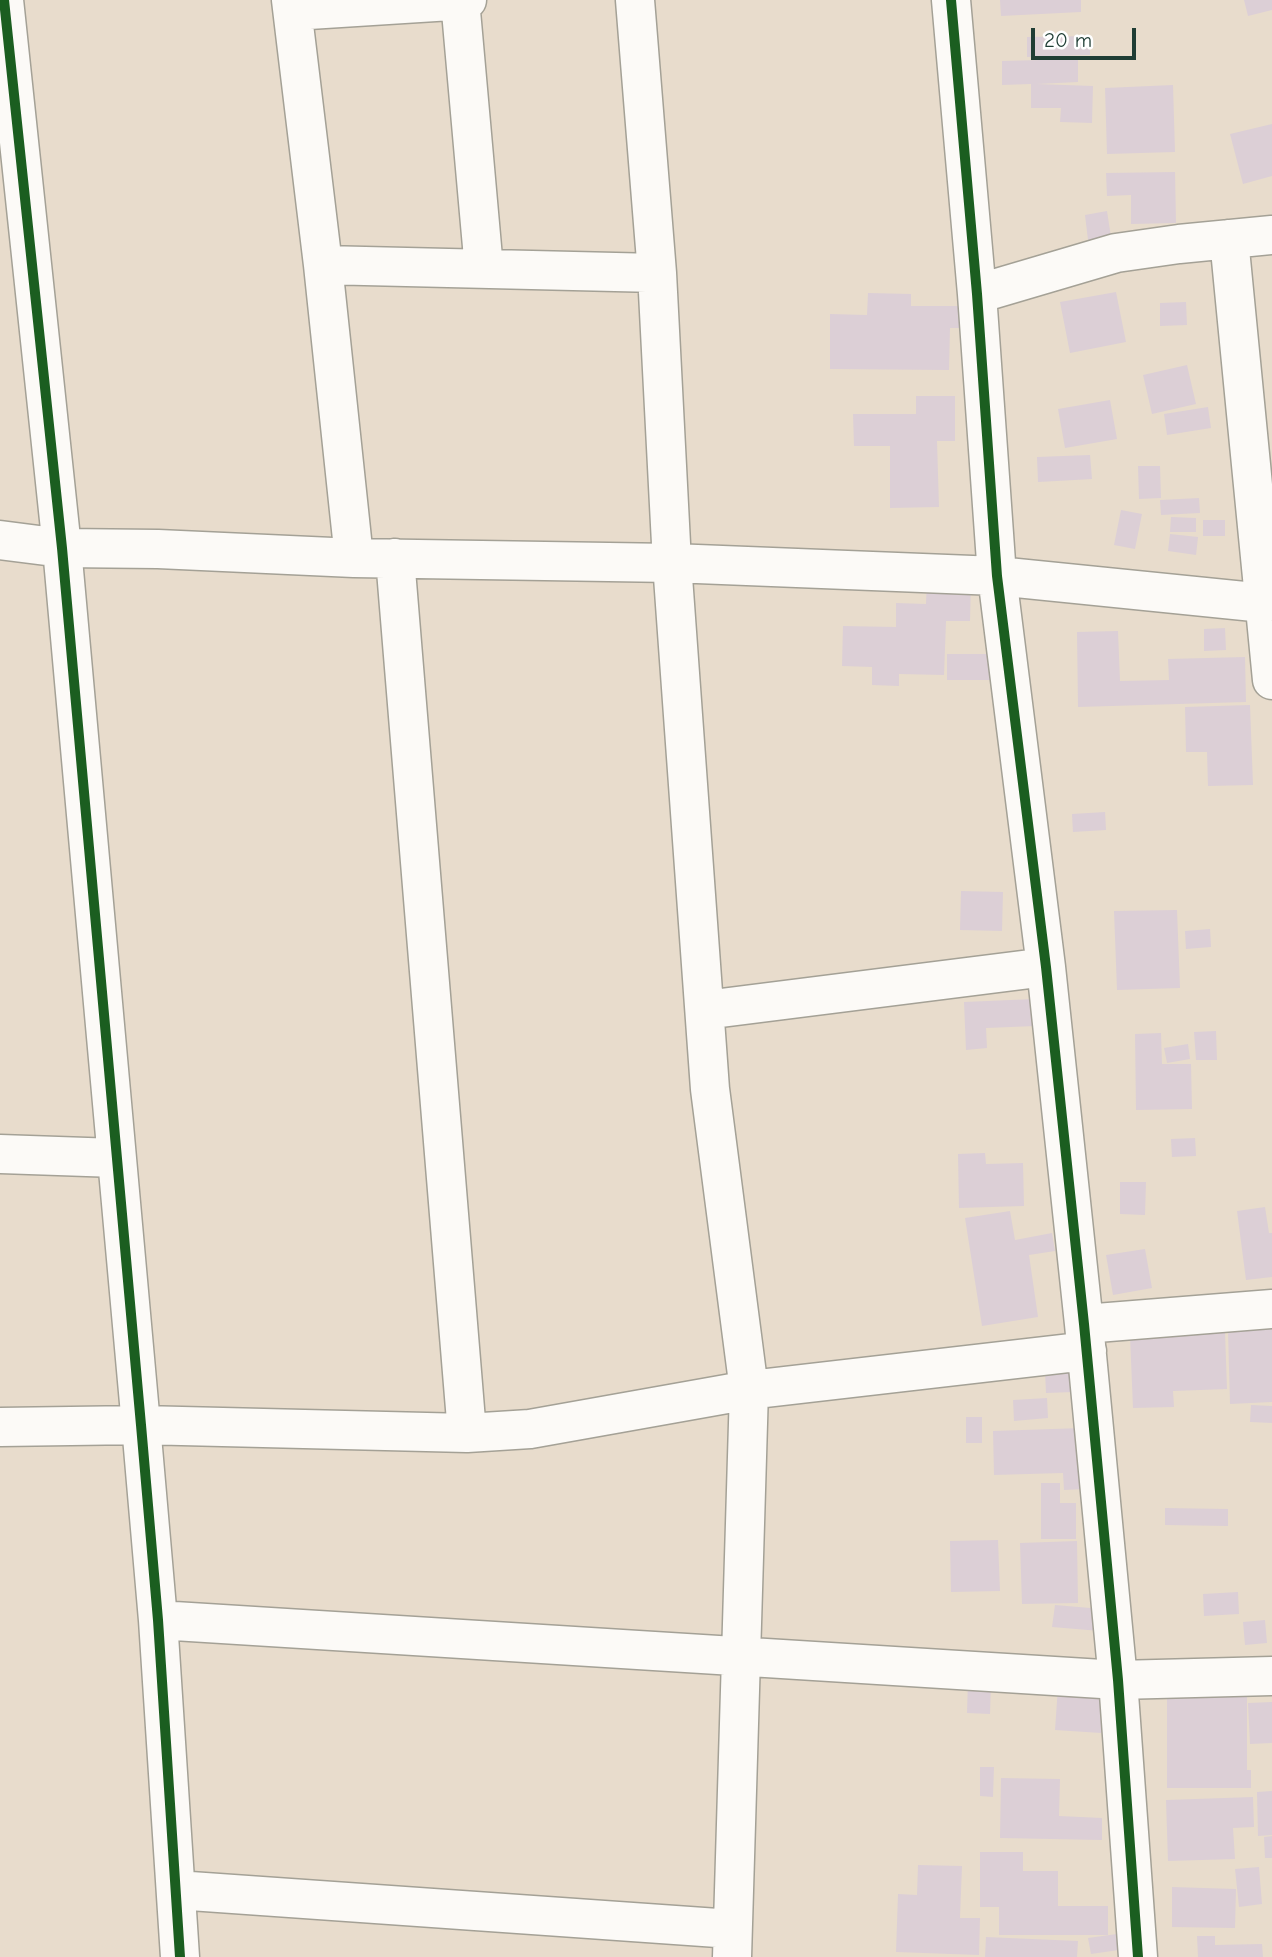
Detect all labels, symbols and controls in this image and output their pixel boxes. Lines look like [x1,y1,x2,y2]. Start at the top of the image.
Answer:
scale bar [1034,14,1139,58]
text: 20 m [1044,28,1092,52]

